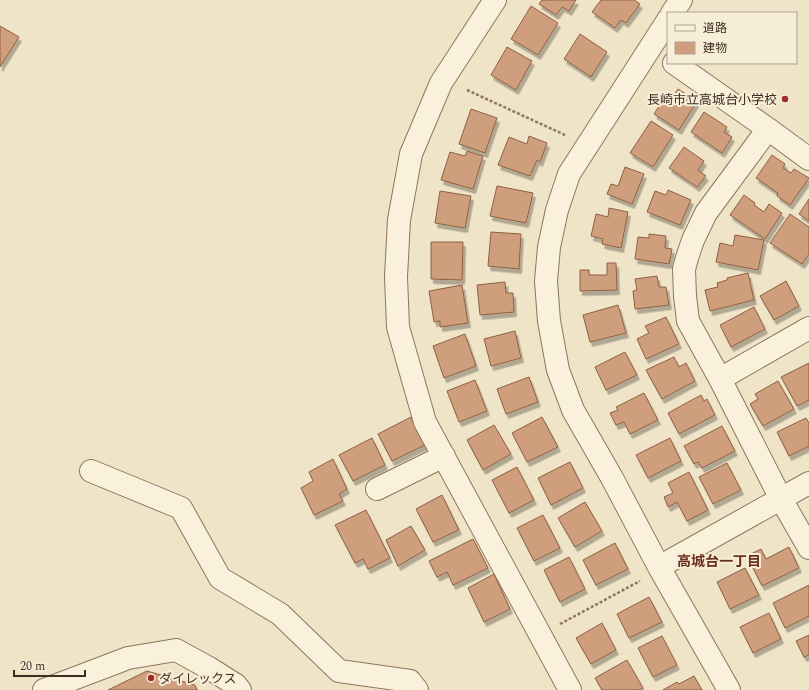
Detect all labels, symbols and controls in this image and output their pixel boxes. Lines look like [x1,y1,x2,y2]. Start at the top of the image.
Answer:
legend [667,12,797,64]
text: 道路 [703,19,727,38]
text: 建物 [703,39,727,58]
place label: 長崎市立高城台小学校 [647,90,777,110]
marker: 長崎市立高城台小学校 [780,94,790,104]
district label: 高城台一丁目 [677,551,761,572]
scale bar [14,652,85,678]
text: 20 m [20,657,45,676]
place label: ダイレックス [159,669,237,689]
marker: ダイレックス [146,673,156,683]

